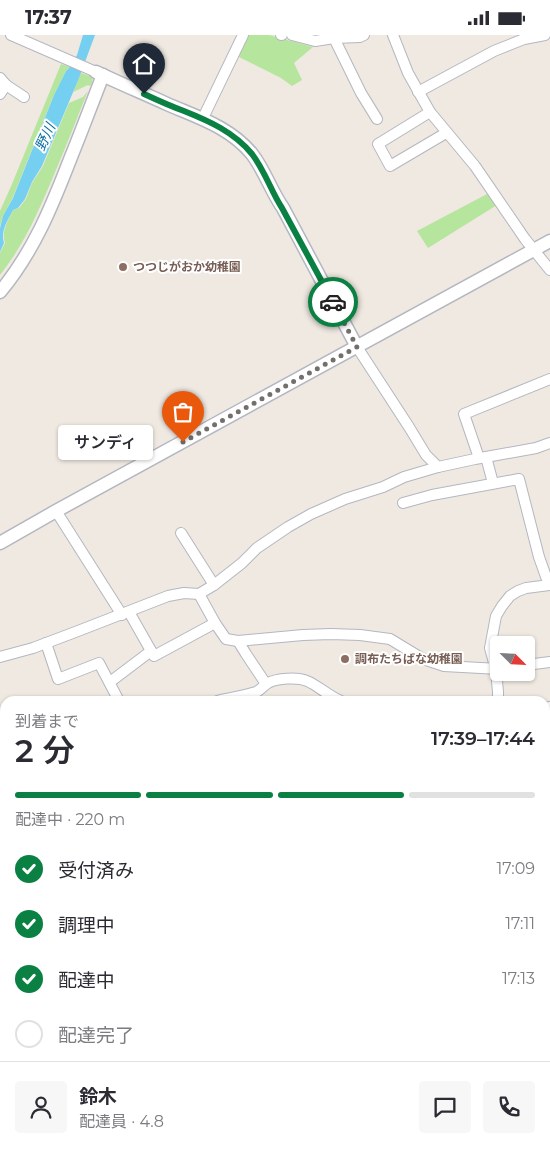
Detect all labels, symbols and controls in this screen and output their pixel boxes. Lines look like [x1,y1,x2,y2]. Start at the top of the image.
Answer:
text: 17:37 [25,6,72,29]
pin [123,43,165,94]
icon: home [130,50,158,78]
water label: 野川 [31,119,60,153]
place label: つつじがおか幼稚園 [133,259,241,274]
marker: つつじがおか幼稚園 [117,261,129,273]
courier [308,277,358,327]
icon: car [319,288,347,316]
pin [162,391,204,442]
icon: bag [169,398,197,426]
callout: サンディ [58,425,153,459]
text: サンディ [74,433,137,452]
north arrow [490,636,535,681]
map controls [490,636,535,681]
place label: 調布たちばな幼稚園 [355,651,463,666]
marker: 調布たちばな幼稚園 [339,653,351,665]
text: 到着まで [15,712,79,731]
text: 17:39–17:44 [431,727,535,750]
text: 2 分 [15,731,74,770]
text: 配達中 · 220 m [15,810,125,829]
icon: check [15,855,43,883]
text: 受付済み [58,859,134,882]
text: 17:09 [496,859,535,878]
icon: check [15,910,43,938]
text: 調理中 [58,914,115,937]
text: 17:11 [505,914,535,933]
icon: check [15,965,43,993]
text: 配達中 [58,969,115,992]
text: 17:13 [502,969,535,988]
text: 配達完了 [58,1024,134,1047]
button: person [15,1081,67,1133]
button: chat [419,1081,471,1133]
button: phone [483,1081,535,1133]
text: 鈴木 [79,1085,117,1108]
text: 配達員 · 4.8 [79,1112,164,1131]

